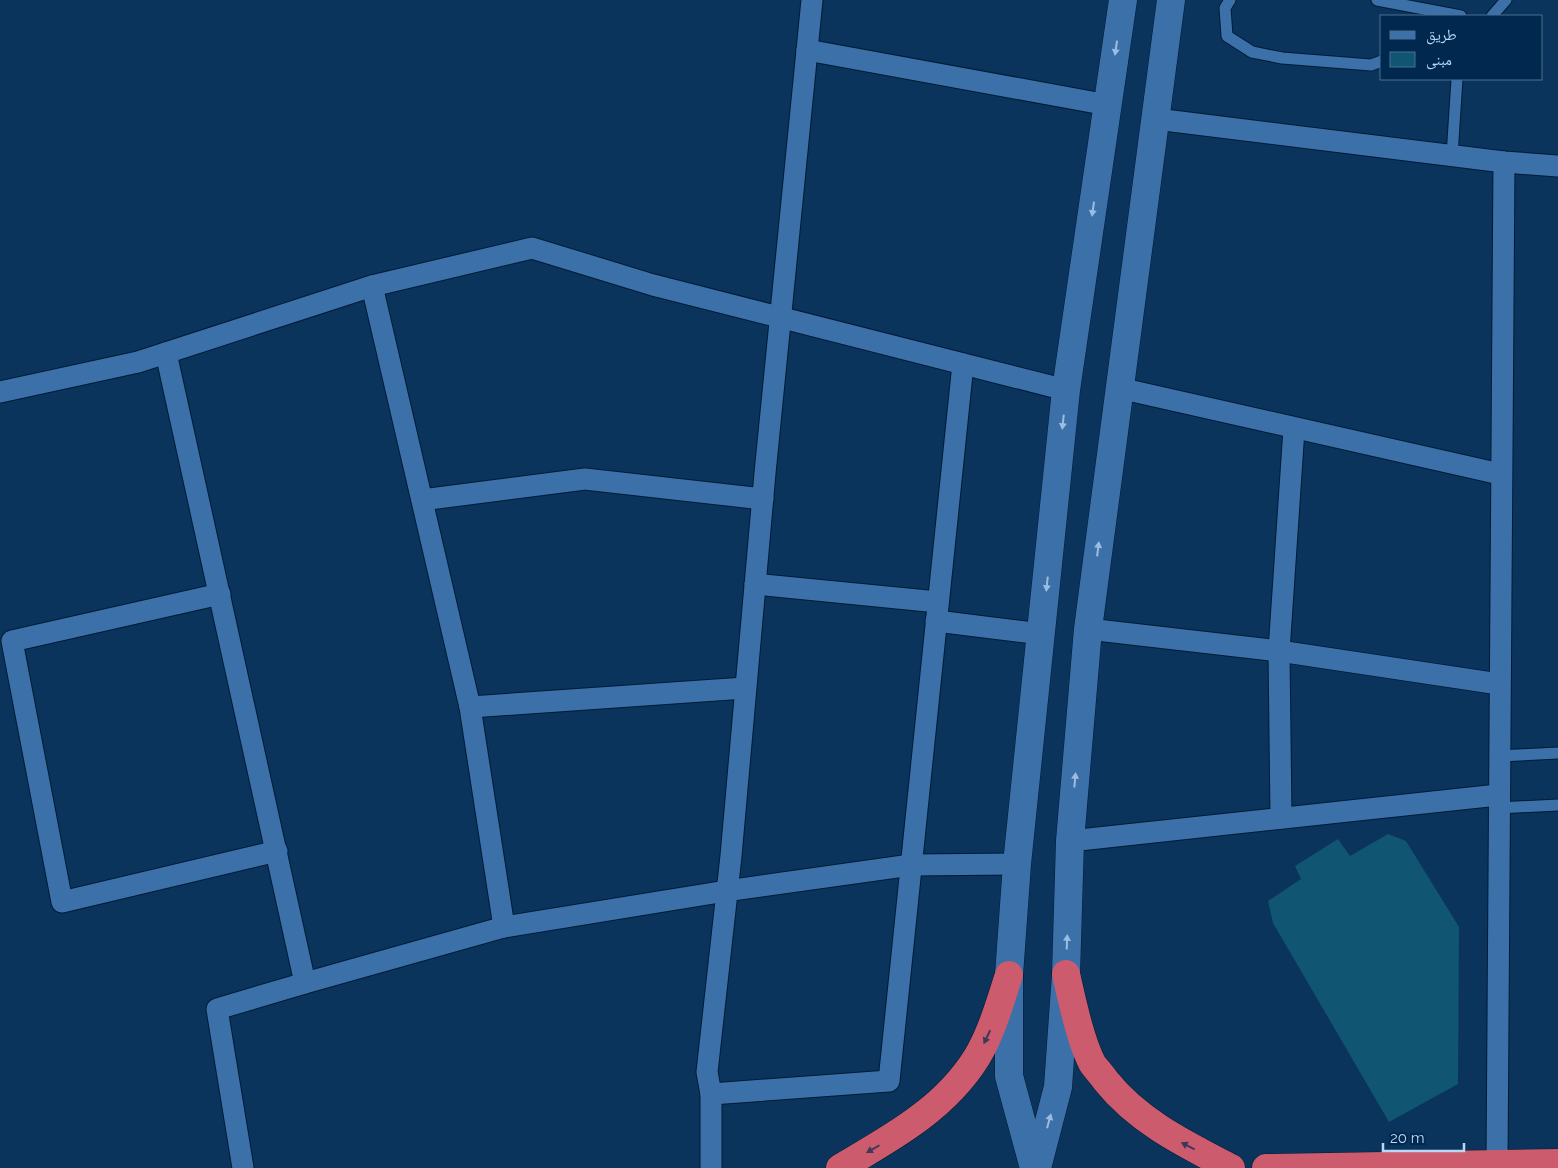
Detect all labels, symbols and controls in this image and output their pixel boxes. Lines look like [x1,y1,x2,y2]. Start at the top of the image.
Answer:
legend [1380,15,1543,80]
text: طريق [1426,26,1457,45]
one-way arrow [1112,41,1120,57]
text: مبنى [1426,51,1452,70]
one-way arrow [1089,201,1097,217]
one-way arrow [1059,414,1067,430]
one-way arrow [1094,540,1102,556]
one-way arrow [1043,576,1051,592]
one-way arrow [1072,772,1080,788]
one-way arrow [1063,934,1071,950]
one-way arrow [982,1030,990,1044]
one-way arrow [1045,1113,1053,1128]
scale bar [1383,1120,1464,1152]
text: 20 m [1390,1129,1425,1147]
one-way arrow [1181,1141,1195,1150]
one-way arrow [866,1144,879,1153]

